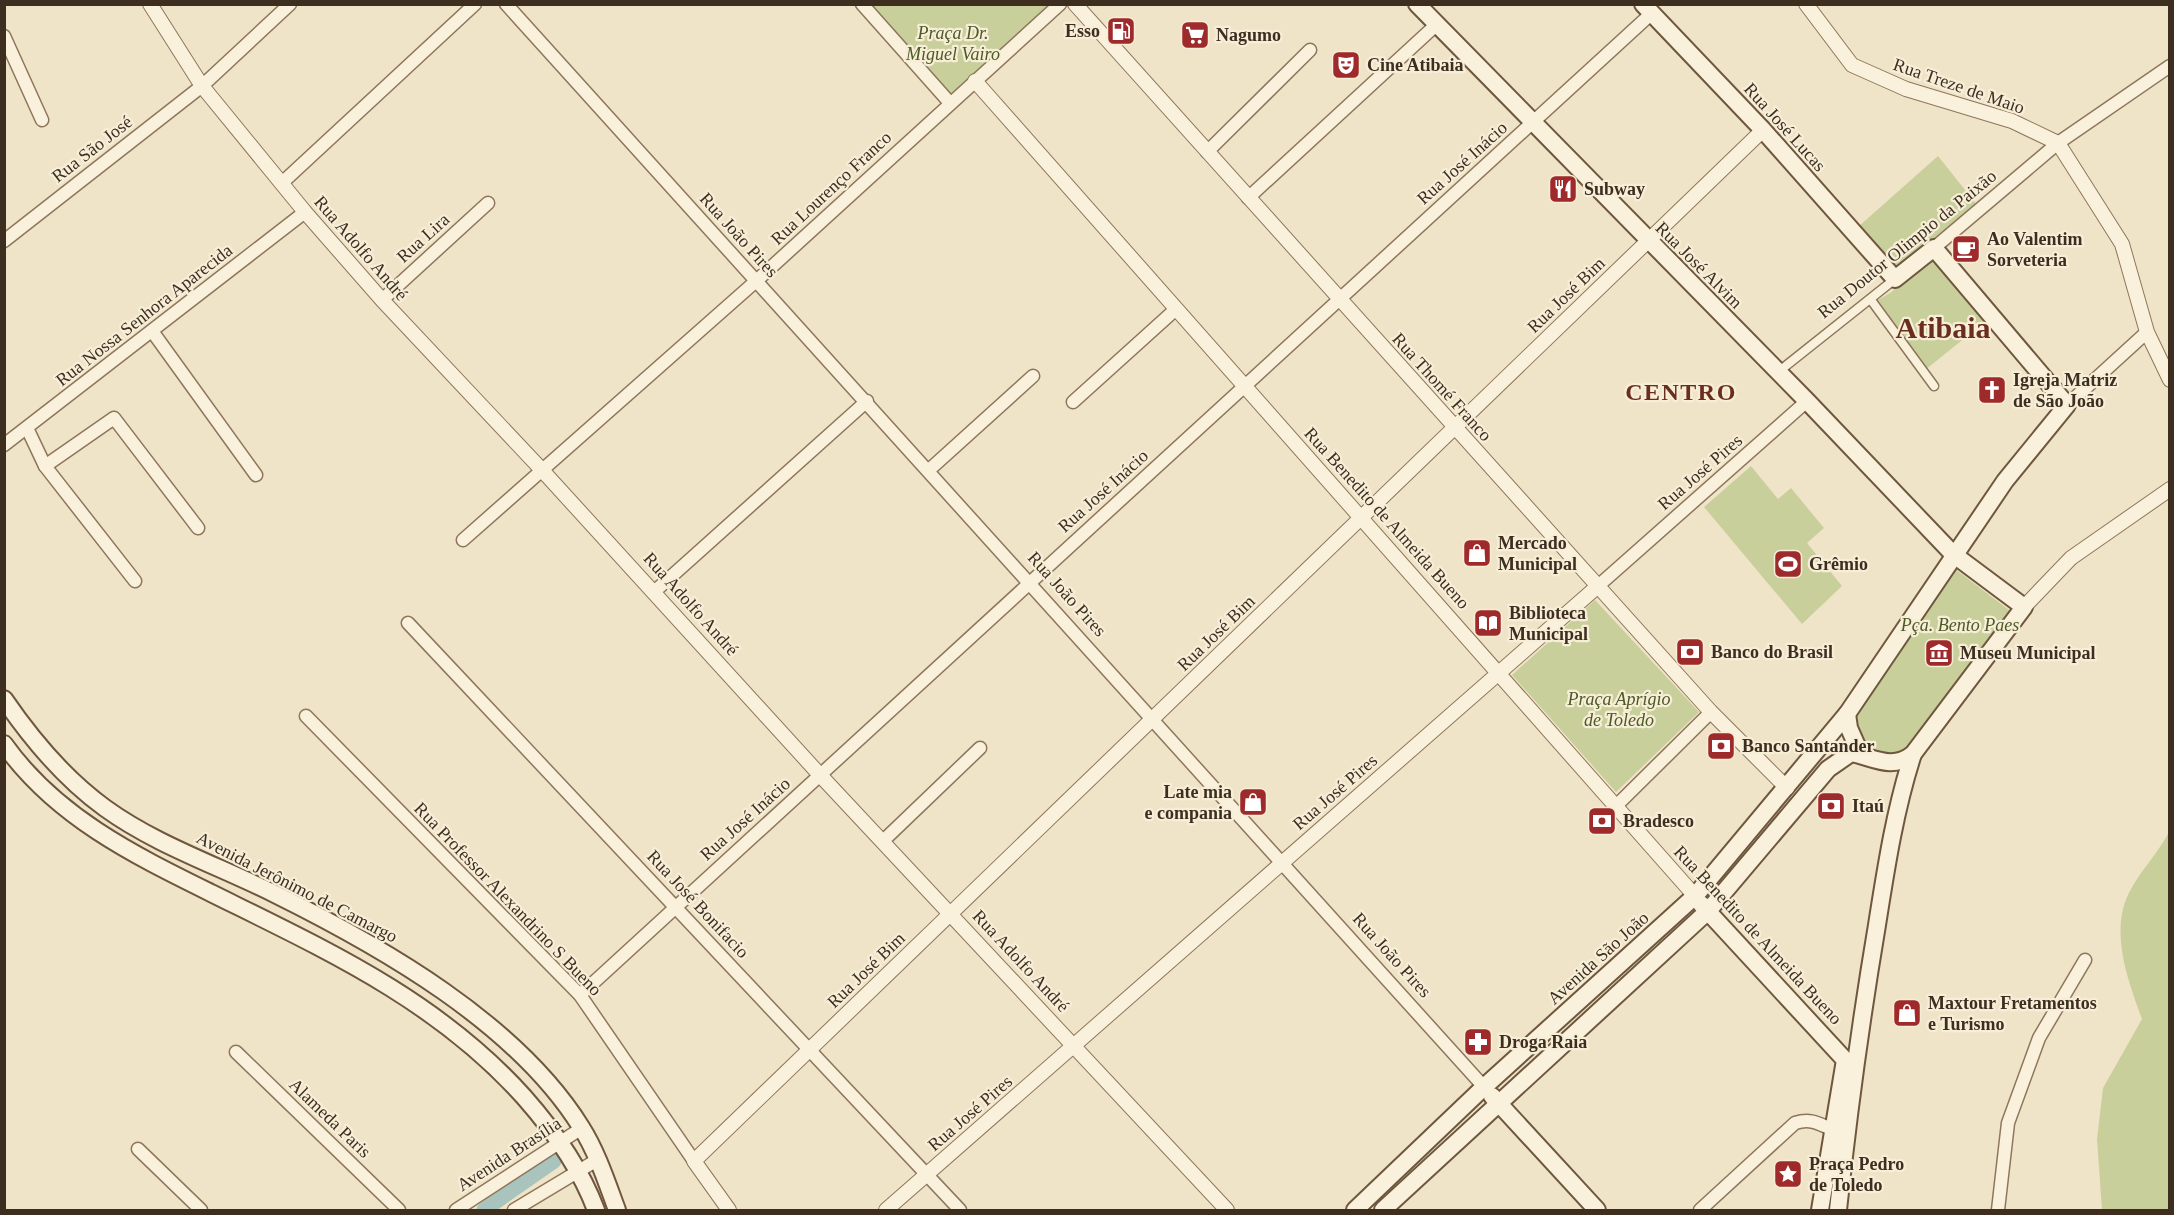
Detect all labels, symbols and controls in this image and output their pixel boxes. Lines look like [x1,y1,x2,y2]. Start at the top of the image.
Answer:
fuel station icon: Esso [1105,15,1137,47]
supermarket icon: Nagumo [1179,19,1211,51]
place label: Esso [1065,21,1100,41]
park label: Praça Dr. Miguel Vairo [905,23,1000,64]
place label: Nagumo [1216,25,1281,45]
theatre icon: Cine Atibaia [1330,49,1362,81]
street label: Rua Treze de Maio [1891,54,2027,118]
place label: Cine Atibaia [1367,55,1464,75]
street label: Rua José Lucas [1740,79,1830,175]
street label: Rua São José [48,112,136,186]
street label: Rua José Inácio [1413,117,1511,209]
street label: Rua Lourenço Franco [767,127,895,249]
street label: Rua Doutor Olimpio da Paixão [1814,166,2000,322]
restaurant icon: Subway [1547,173,1579,205]
place label: Subway [1584,179,1645,199]
street label: Rua João Pires [696,189,782,281]
street label: Rua Adolfo André [310,192,412,304]
street label: Rua Lira [393,209,453,267]
street label: Rua José Alvim [1652,218,1746,312]
place label: Ao Valentim Sorveteria [1987,229,2083,270]
cafe icon: Ao Valentim Sorveteria [1950,233,1982,265]
street label: Rua Nossa Senhora Aparecida [52,240,236,390]
street label: Rua José Bim [1523,253,1609,337]
district label: Atibaia [1895,311,1991,344]
street label: Rua Thomé Franco [1388,329,1496,445]
place label: Igreja Matriz de São João [2013,370,2117,411]
church icon: Igreja Matriz de São João [1976,374,2008,406]
district label: CENTRO [1625,379,1737,405]
street label: Rua Benedito de Almeida Bueno [1300,423,1474,613]
street label: Rua José Pires [1654,430,1746,514]
street label: Rua José Inácio [1054,445,1152,537]
place label: Mercado Municipal [1498,533,1577,574]
shop icon: Mercado Municipal [1461,537,1493,569]
street label: Rua Adolfo André [639,548,743,660]
street label: Rua João Pires [1024,548,1110,640]
sports icon: Grêmio [1772,548,1804,580]
place label: Grêmio [1809,554,1868,574]
street label: Rua José Bim [1173,591,1259,675]
place label: Biblioteca Municipal [1509,603,1588,644]
library icon: Biblioteca Municipal [1472,607,1504,639]
park label: Pça. Bento Paes [1900,615,2019,635]
bank icon: Banco do Brasil [1674,636,1706,668]
museum icon: Museu Municipal [1923,637,1955,669]
place label: Banco do Brasil [1711,642,1833,662]
place label: Museu Municipal [1960,643,2096,663]
park label: Praça Aprígio de Toledo [1566,689,1671,730]
bank icon: Banco Santander [1705,730,1737,762]
place label: Banco Santander [1742,736,1875,756]
street label: Rua José Pires [1289,750,1381,834]
street label: Rua José Inácio [696,773,794,865]
place label: Late mia e compania [1145,782,1232,823]
shop icon: Late mia e compania [1237,786,1269,818]
bank icon: Itaú [1815,790,1847,822]
place label: Itaú [1852,796,1884,816]
street label: Rua Professor Alexandrino S Bueno [410,798,606,1000]
bank icon: Bradesco [1586,805,1618,837]
place label: Bradesco [1623,811,1694,831]
street label: Avenida Jerônimo de Camargo [193,828,401,946]
street label: Rua Benedito de Almeida Bueno [1670,842,1846,1028]
street label: Rua José Bonifacio [643,846,753,962]
street label: Rua Adolfo André [969,906,1073,1016]
street label: Avenida São João [1544,908,1652,1008]
street label: Rua João Pires [1349,909,1435,1001]
street label: Rua José Bim [823,928,909,1012]
place label: Maxtour Fretamentos e Turismo [1928,993,2097,1034]
shop icon: Maxtour Fretamentos e Turismo [1891,997,1923,1029]
pharmacy icon: Droga Raia [1462,1026,1494,1058]
place label: Droga Raia [1499,1032,1587,1052]
street label: Rua José Pires [924,1071,1016,1155]
street label: Alameda Paris [285,1074,375,1162]
street label: Avenida Brasília [453,1113,565,1195]
place label: Praça Pedro de Toledo [1809,1154,1904,1195]
place icon: Praça Pedro de Toledo [1772,1158,1804,1190]

